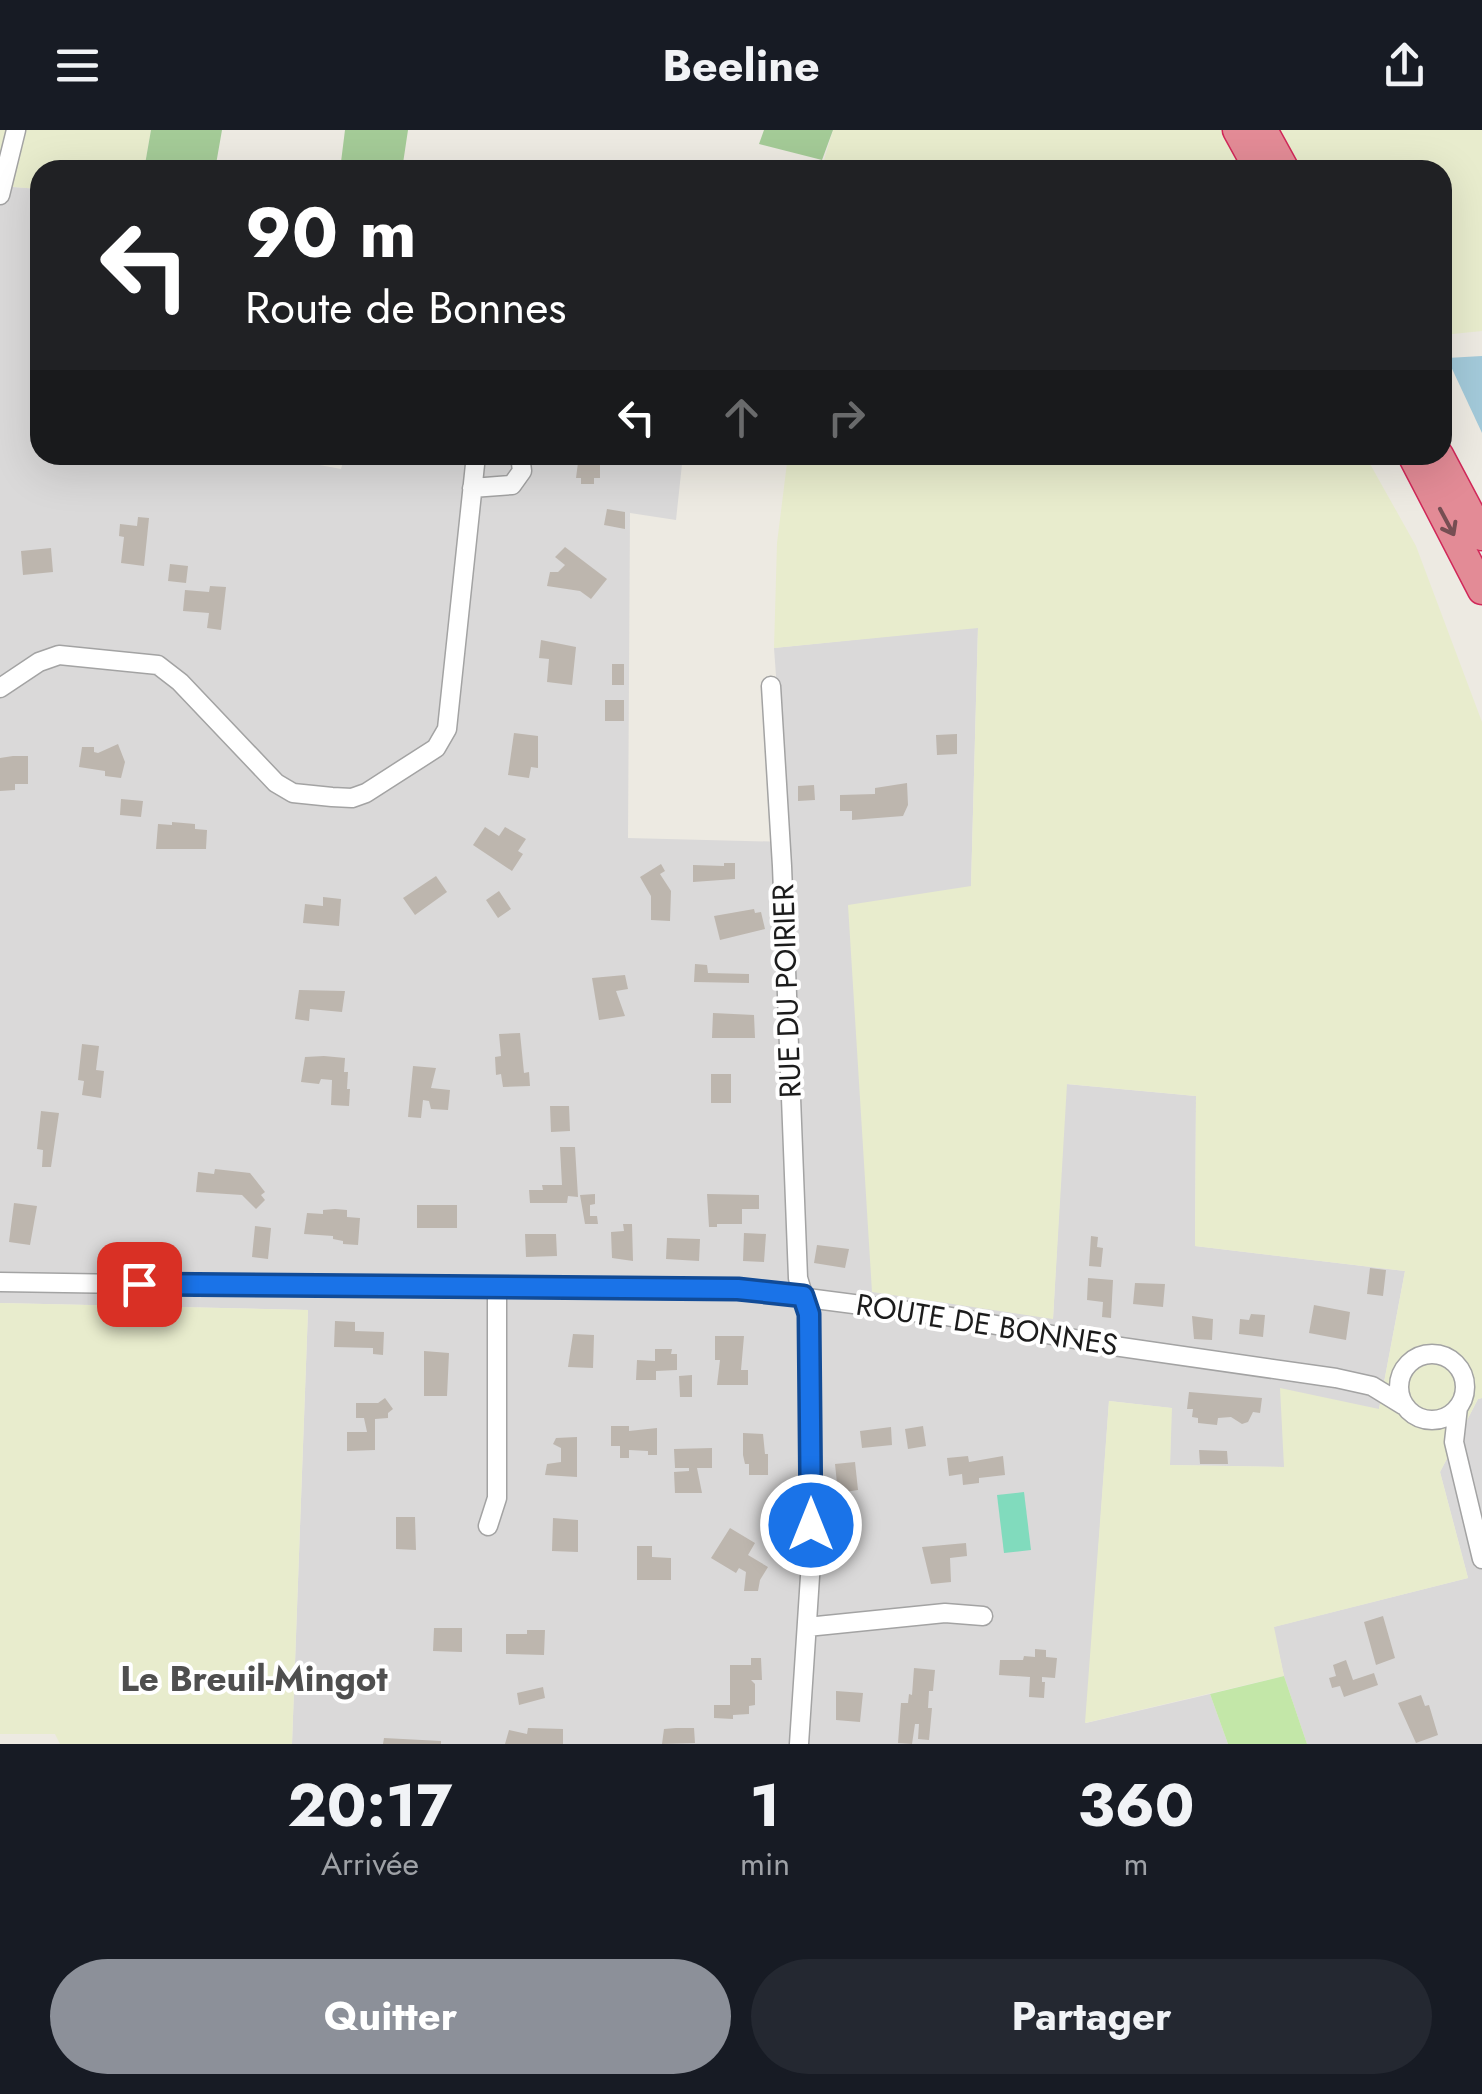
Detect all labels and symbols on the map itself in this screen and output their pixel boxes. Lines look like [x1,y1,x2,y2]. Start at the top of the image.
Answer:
one-way arrow [1438,507,1457,537]
street label: RUE DU POIRIER [761,883,812,1099]
pin [97,1242,182,1327]
street label: ROUTE DE BONNES [853,1283,1121,1366]
position arrow [759,1473,863,1577]
district label: Le Breuil-Mingot [120,1654,388,1704]

